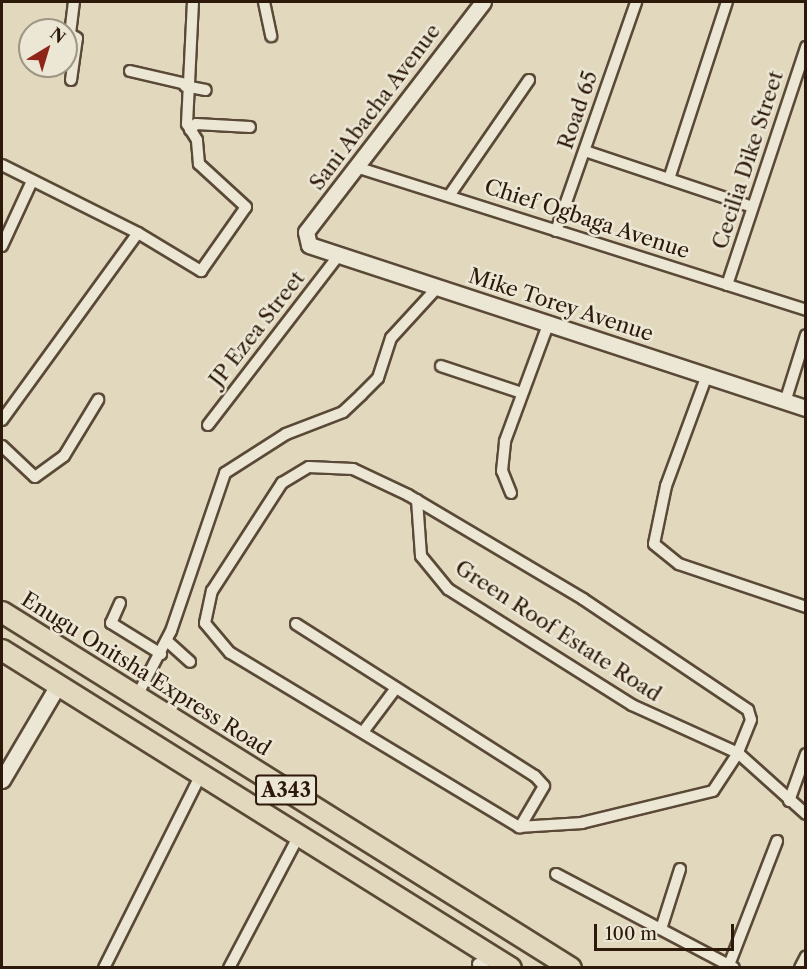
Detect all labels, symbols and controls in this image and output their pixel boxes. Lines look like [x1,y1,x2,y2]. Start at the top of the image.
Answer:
north arrow [18,18,78,78]
street label: Sani Abacha Avenue [304,18,446,196]
text: N [46,23,69,48]
street label: Road 65 [553,67,603,153]
street label: Cecilia Dike Street [707,68,789,252]
street label: Chief Ogbaga Avenue [481,174,693,264]
street label: Mike Torey Avenue [465,263,657,347]
street label: JP Ezea Street [204,266,310,392]
street label: Green Roof Estate Road [450,555,666,707]
street label: Enugu Onitsha Express Road [17,587,275,761]
road number: A343 [254,773,318,807]
scale bar [597,912,736,950]
text: 100 m [605,923,657,945]

